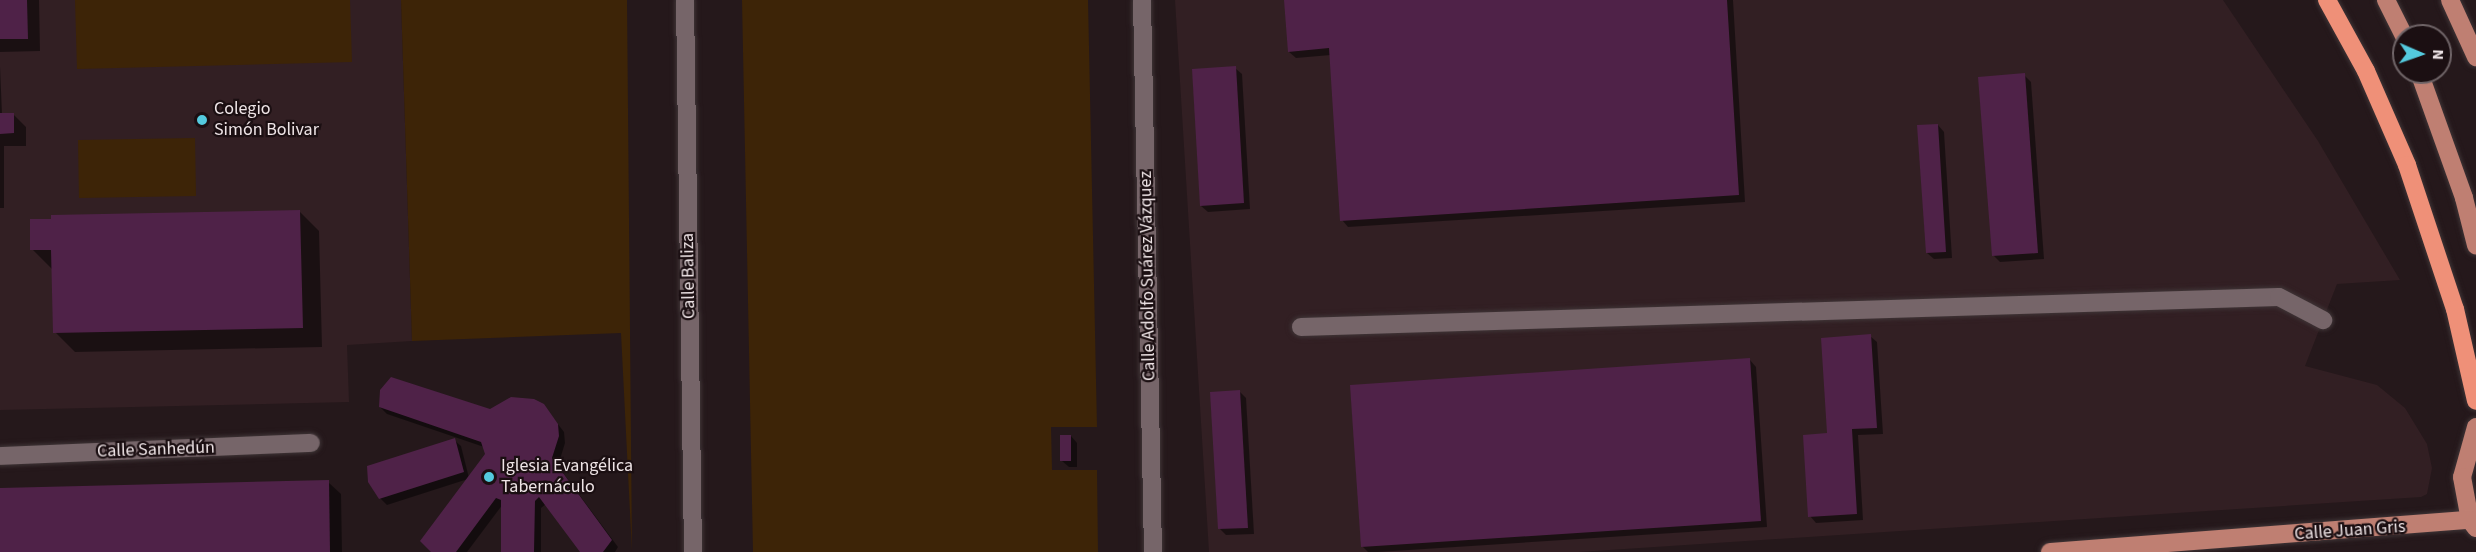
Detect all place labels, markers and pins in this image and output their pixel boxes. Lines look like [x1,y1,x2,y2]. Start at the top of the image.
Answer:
place label: Colegio Simón Bolivar [214,99,319,142]
marker: Colegio Simón Bolivar [195,113,209,127]
place label: Iglesia Evangélica Tabernáculo [501,456,633,498]
marker: Iglesia Evangélica Tabernáculo [482,470,496,484]

